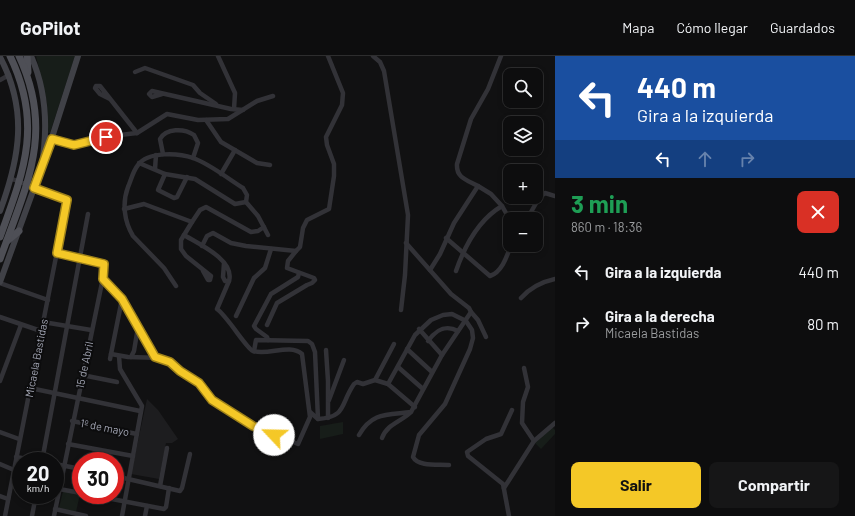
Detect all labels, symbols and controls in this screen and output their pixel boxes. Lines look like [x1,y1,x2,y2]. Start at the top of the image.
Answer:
text: GoPilot [20,16,81,39]
text: Mapa [622,19,654,36]
text: Cómo llegar [676,19,748,36]
text: Guardados [770,19,835,36]
map controls [503,68,543,252]
button: search [503,68,543,108]
text: 440 m [637,70,716,104]
icon: left [571,72,623,124]
text: Gira a la izquierda [637,104,774,126]
button: layers [503,116,543,156]
pin [89,120,123,154]
icon: arrive [95,126,117,148]
icon: left [652,148,674,170]
icon: ahead [694,148,716,170]
icon: right [736,148,758,170]
button: + [503,164,543,204]
text: 3 min [571,189,628,218]
button: close [797,191,839,233]
button: − [503,212,543,252]
text: 860 m · 18:36 [571,219,642,235]
icon: left [571,261,593,283]
text: Gira a la izquierda [605,263,721,281]
text: 440 m [799,263,839,281]
text: Gira a la derecha [605,307,715,325]
icon: right [571,313,593,335]
text: 80 m [807,315,839,333]
street label: Micaela Bastidas [22,318,50,398]
text: Micaela Bastidas [605,325,699,341]
street label: 15 de Abril [73,340,95,390]
position arrow [253,414,295,456]
street label: 1º de mayo [79,416,131,438]
speed limit sign: 30 [72,452,124,504]
text: 20 [27,461,49,485]
button: Salir [571,462,701,508]
button: Compartir [709,462,839,508]
text: km/h [27,482,49,494]

